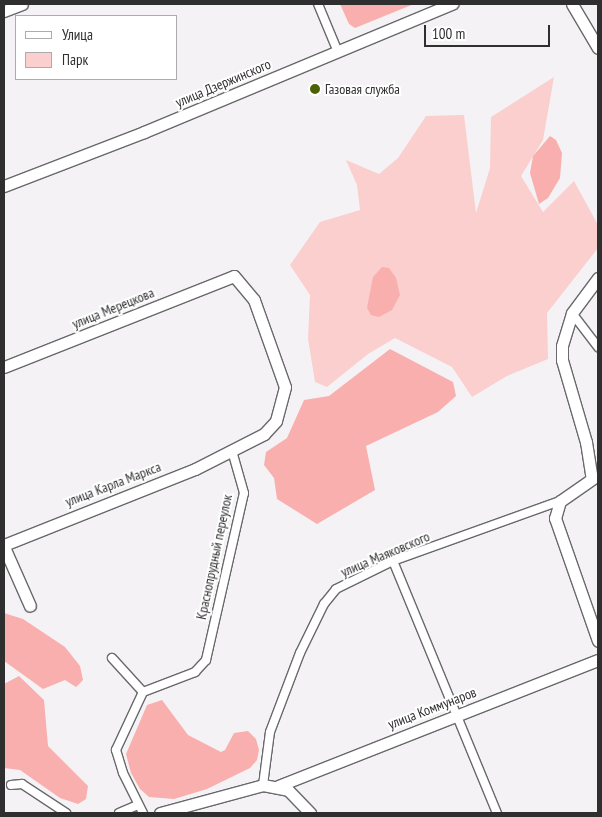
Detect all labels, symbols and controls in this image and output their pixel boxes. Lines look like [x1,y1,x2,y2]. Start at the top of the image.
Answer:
legend [15,15,178,80]
scale bar [427,15,553,47]
text: 100 m [432,24,465,43]
text: Улица [62,25,93,44]
text: Парк [62,50,88,69]
street label: улица Дзержинского [173,55,273,111]
place label: Газовая служба [325,81,400,97]
marker: Газовая служба [309,83,321,95]
street label: улица Мерецкова [70,284,156,332]
street label: улица Карла Маркса [63,458,163,510]
street label: Краснопрудный переулок [193,493,235,621]
street label: улица Маяковского [338,528,432,580]
street label: улица Коммунаров [385,683,479,733]

